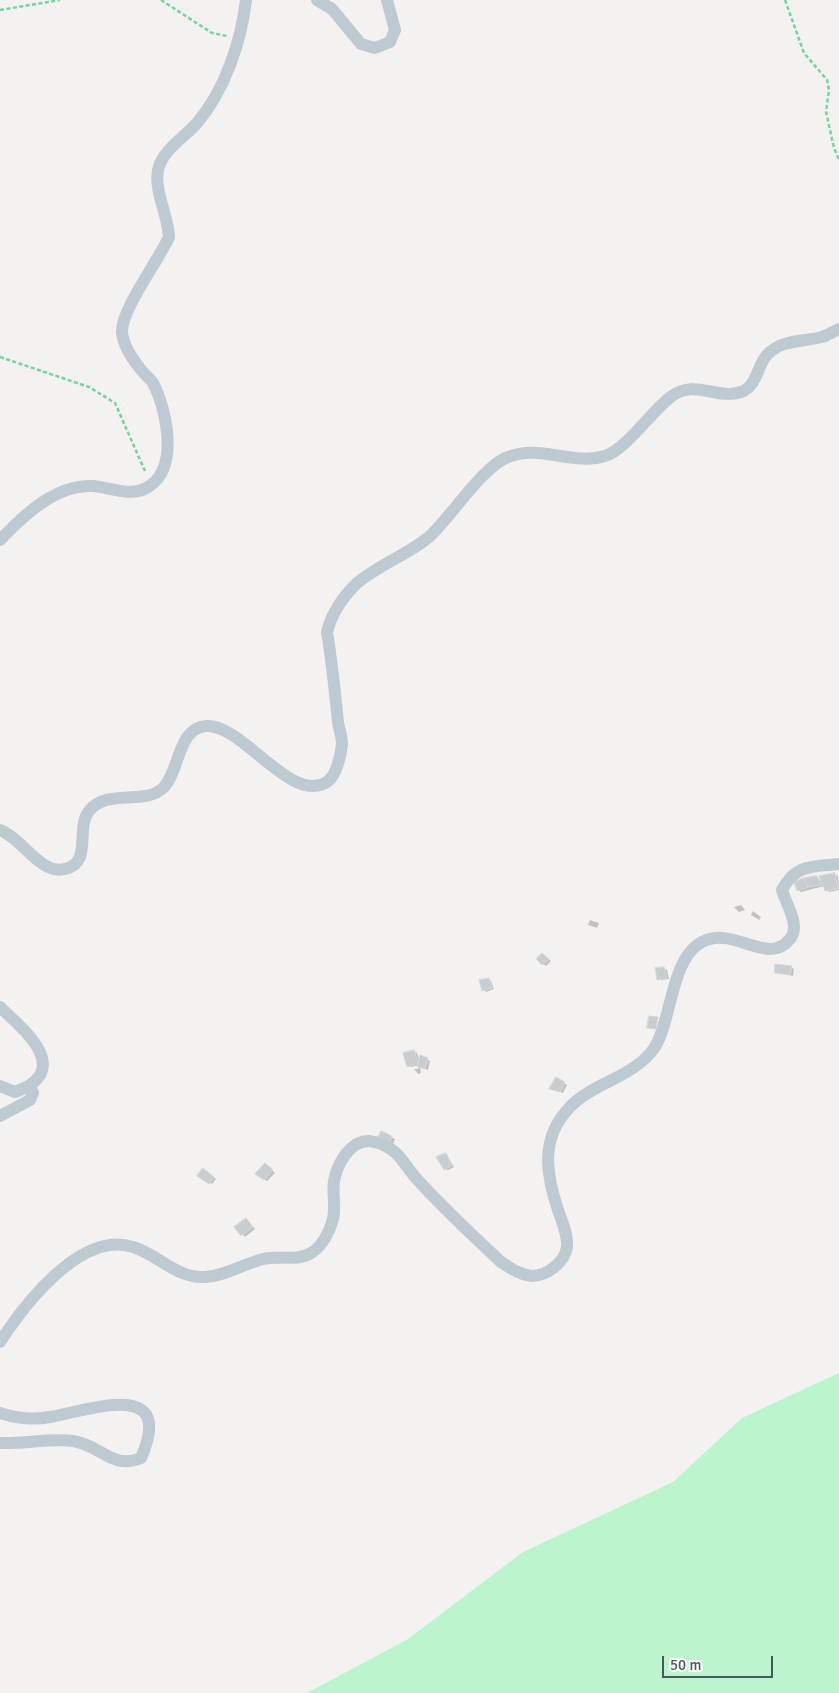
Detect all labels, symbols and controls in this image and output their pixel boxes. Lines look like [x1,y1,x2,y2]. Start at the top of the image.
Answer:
scale bar [664,1646,775,1678]
text: 50 m [670,1656,701,1674]

